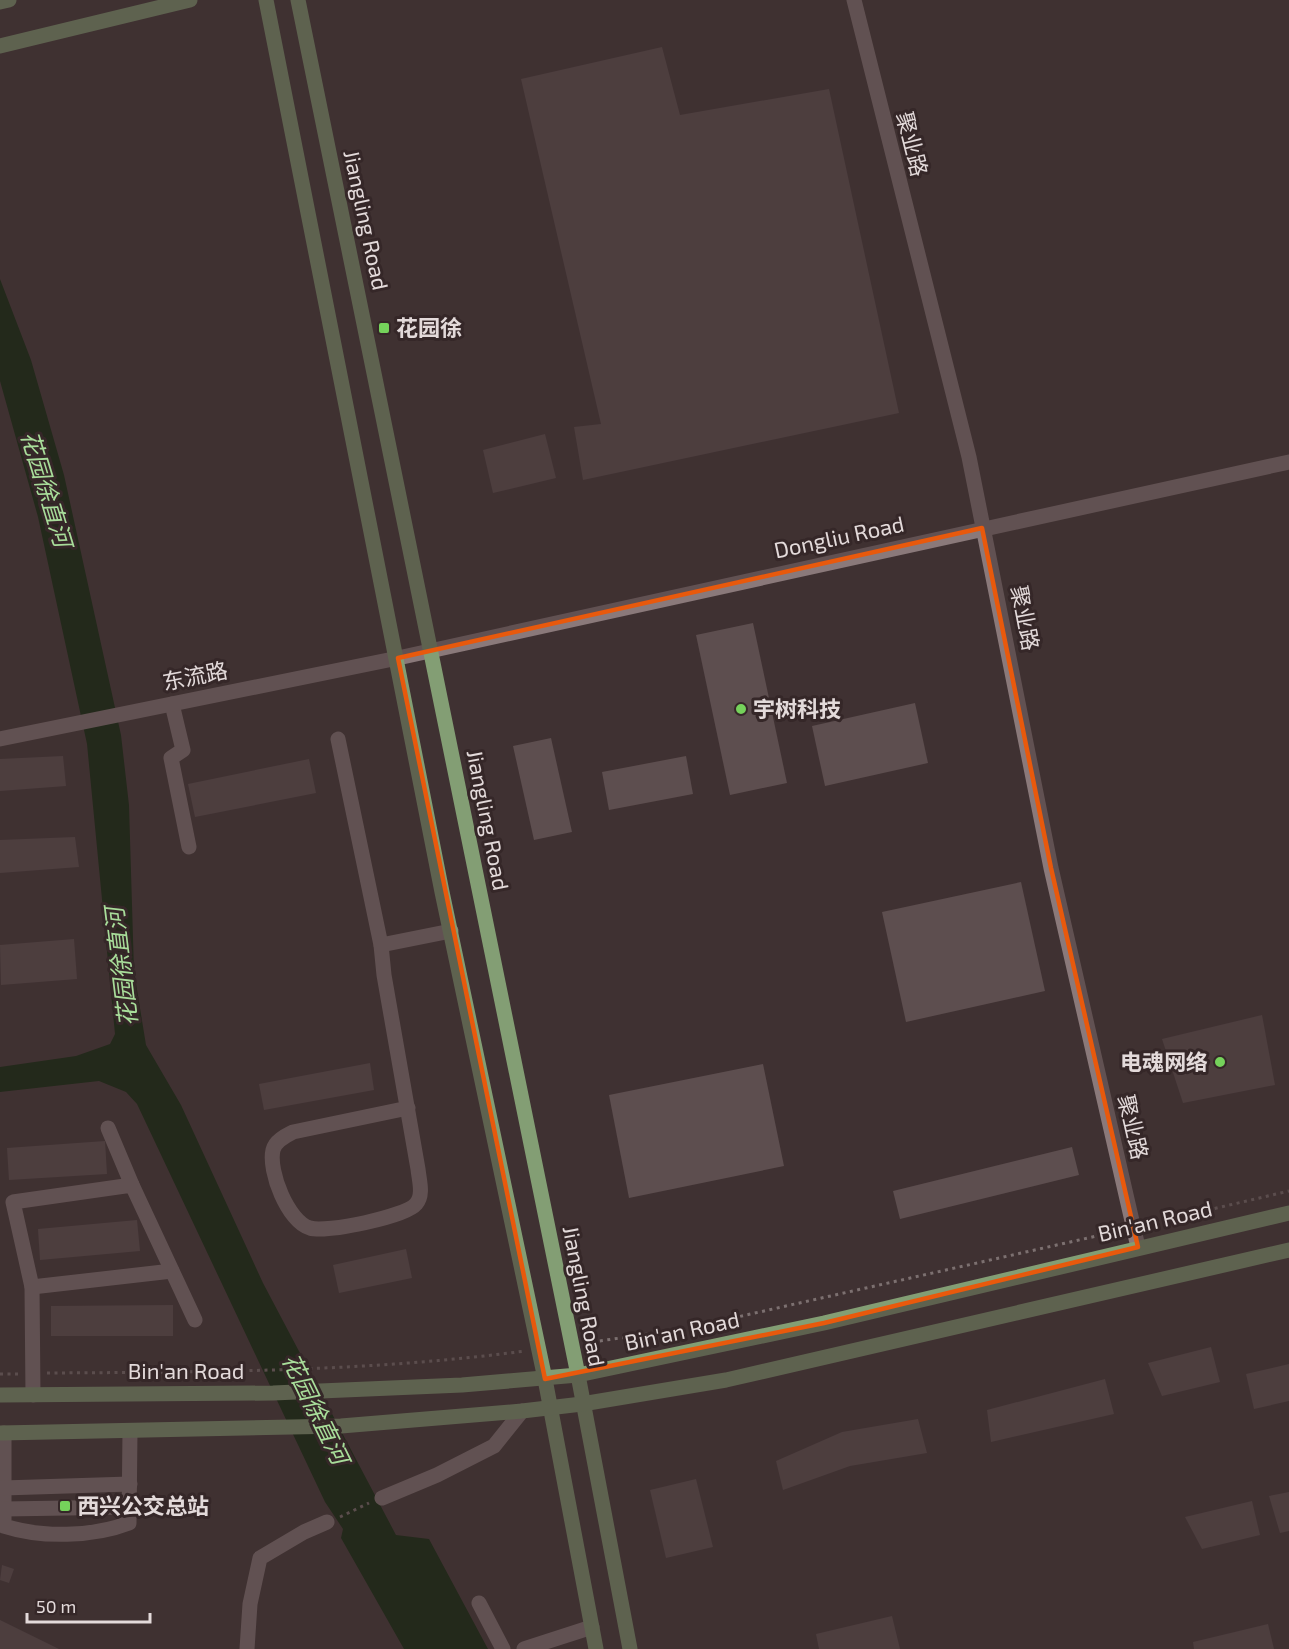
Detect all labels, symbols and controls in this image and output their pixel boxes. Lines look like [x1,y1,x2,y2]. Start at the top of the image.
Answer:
street label: 聚业路 [892,109,934,179]
street label: Jiangling Road [339,147,395,292]
place label: 花园徐 [396,314,462,340]
marker: 花园徐 [377,321,391,335]
water label: 花园徐直河 [16,427,80,554]
street label: Dongliu Road [771,510,906,562]
street label: 聚业路 [1007,583,1045,653]
street label: 东流路 [160,656,230,694]
place label: 宇树科技 [753,695,841,721]
marker: 宇树科技 [734,702,748,716]
street label: Jiangling Road [463,747,515,892]
water label: 花园徐直河 [98,902,142,1029]
place label: 电魂网络 [1120,1048,1208,1074]
marker: 电魂网络 [1213,1055,1227,1069]
street label: 聚业路 [1114,1092,1154,1162]
street label: Bin'an Road [1095,1194,1215,1246]
street label: Jiangling Road [559,1223,611,1368]
street label: Bin'an Road [622,1305,742,1355]
water label: 花园徐直河 [277,1348,357,1472]
street label: Bin'an Road [128,1357,244,1383]
place label: 西兴公交总站 [77,1492,209,1518]
marker: 西兴公交总站 [58,1499,72,1513]
scale bar [27,1586,150,1624]
text: 50 m [36,1595,76,1617]

